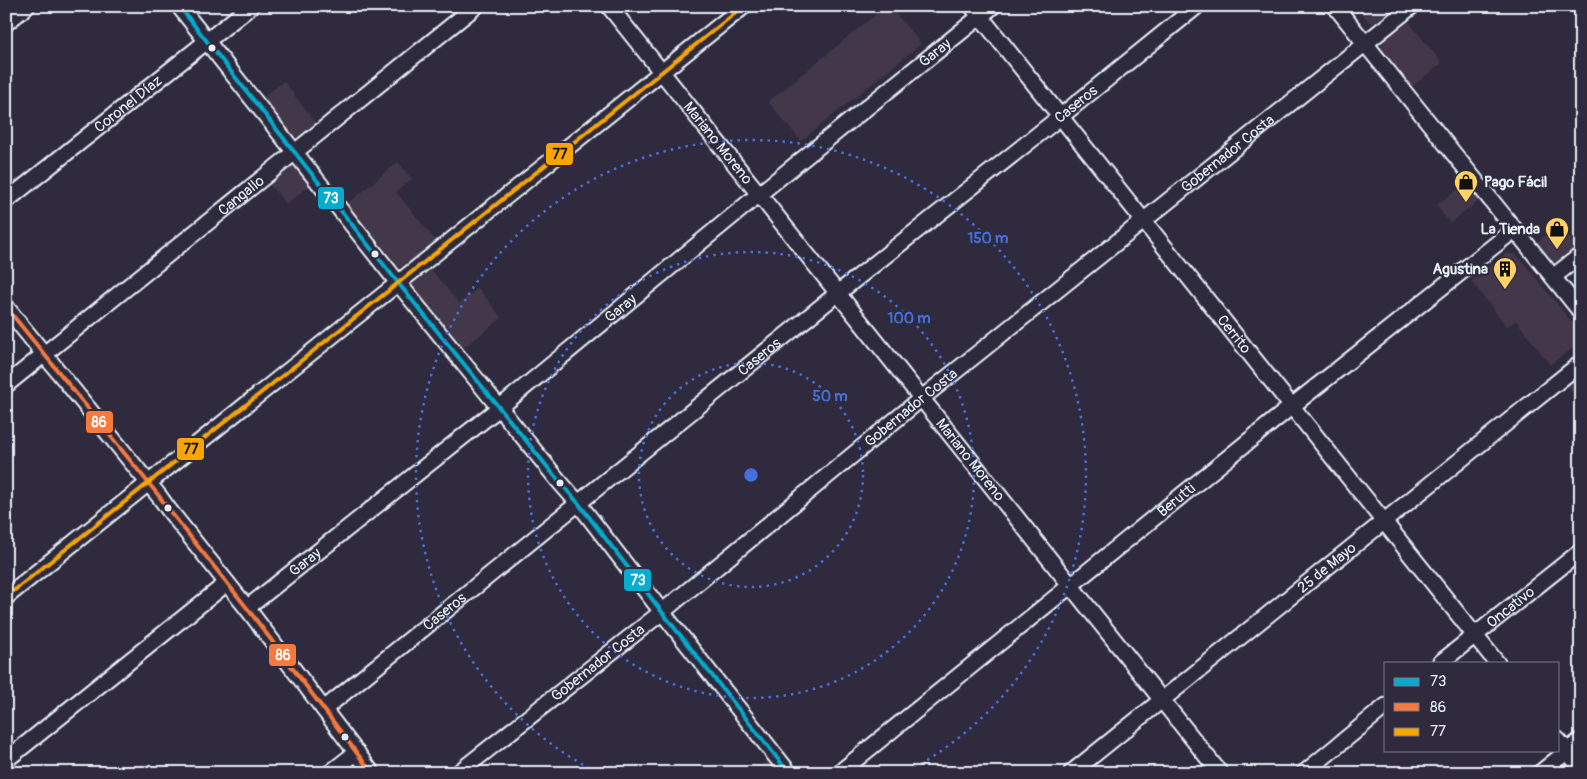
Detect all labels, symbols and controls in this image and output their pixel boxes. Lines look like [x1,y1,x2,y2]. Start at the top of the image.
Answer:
street label: Garay [915,34,955,72]
unlabelled marker [207,43,217,53]
street label: Coronel Díaz [91,71,166,137]
street label: Caseros [1051,81,1102,128]
street label: Mariano Moreno [679,98,756,188]
street label: Gobernador Costa [1177,111,1279,197]
line badge: 77 [545,142,574,166]
text: 77 [553,146,568,163]
shop icon: Pago Fácil [1453,169,1479,203]
street label: Cangallo [214,171,268,220]
place label: Pago Fácil [1484,173,1547,192]
line badge: 73 [317,186,345,210]
text: 73 [323,190,339,207]
shop icon: La Tienda [1544,216,1570,250]
place label: La Tienda [1480,220,1540,239]
text: 150 m [968,229,1008,248]
unlabelled marker [370,249,380,259]
building icon: Agustina [1492,256,1518,290]
place label: Agustina [1432,260,1488,279]
street label: Garay [601,289,641,327]
text: 100 m [888,309,930,328]
street label: Cerrito [1213,311,1255,358]
street label: Caseros [734,334,785,380]
street label: Gobernador Costa [861,364,962,451]
text: 50 m [813,387,847,406]
line badge: 86 [85,410,114,434]
text: 86 [91,414,107,431]
street label: Mariano Moreno [931,415,1009,505]
line badge: 77 [176,437,205,461]
text: 77 [184,441,199,458]
centre of rings [742,466,760,484]
unlabelled marker [555,478,565,488]
street label: Berutti [1154,479,1200,521]
unlabelled marker [163,503,173,513]
street label: 25 de Mayo [1294,538,1360,597]
street label: Garay [285,543,326,581]
line badge: 73 [623,568,652,592]
text: 73 [630,572,646,589]
street label: Oncativo [1483,583,1539,632]
street label: Caseros [419,589,471,635]
street label: Gobernador Costa [547,620,649,706]
line badge: 86 [268,643,297,667]
text: 86 [275,647,291,664]
legend [1384,662,1560,752]
text: 73 [1430,672,1446,691]
text: 86 [1430,698,1446,717]
text: 77 [1430,722,1446,741]
unlabelled marker [340,732,350,742]

